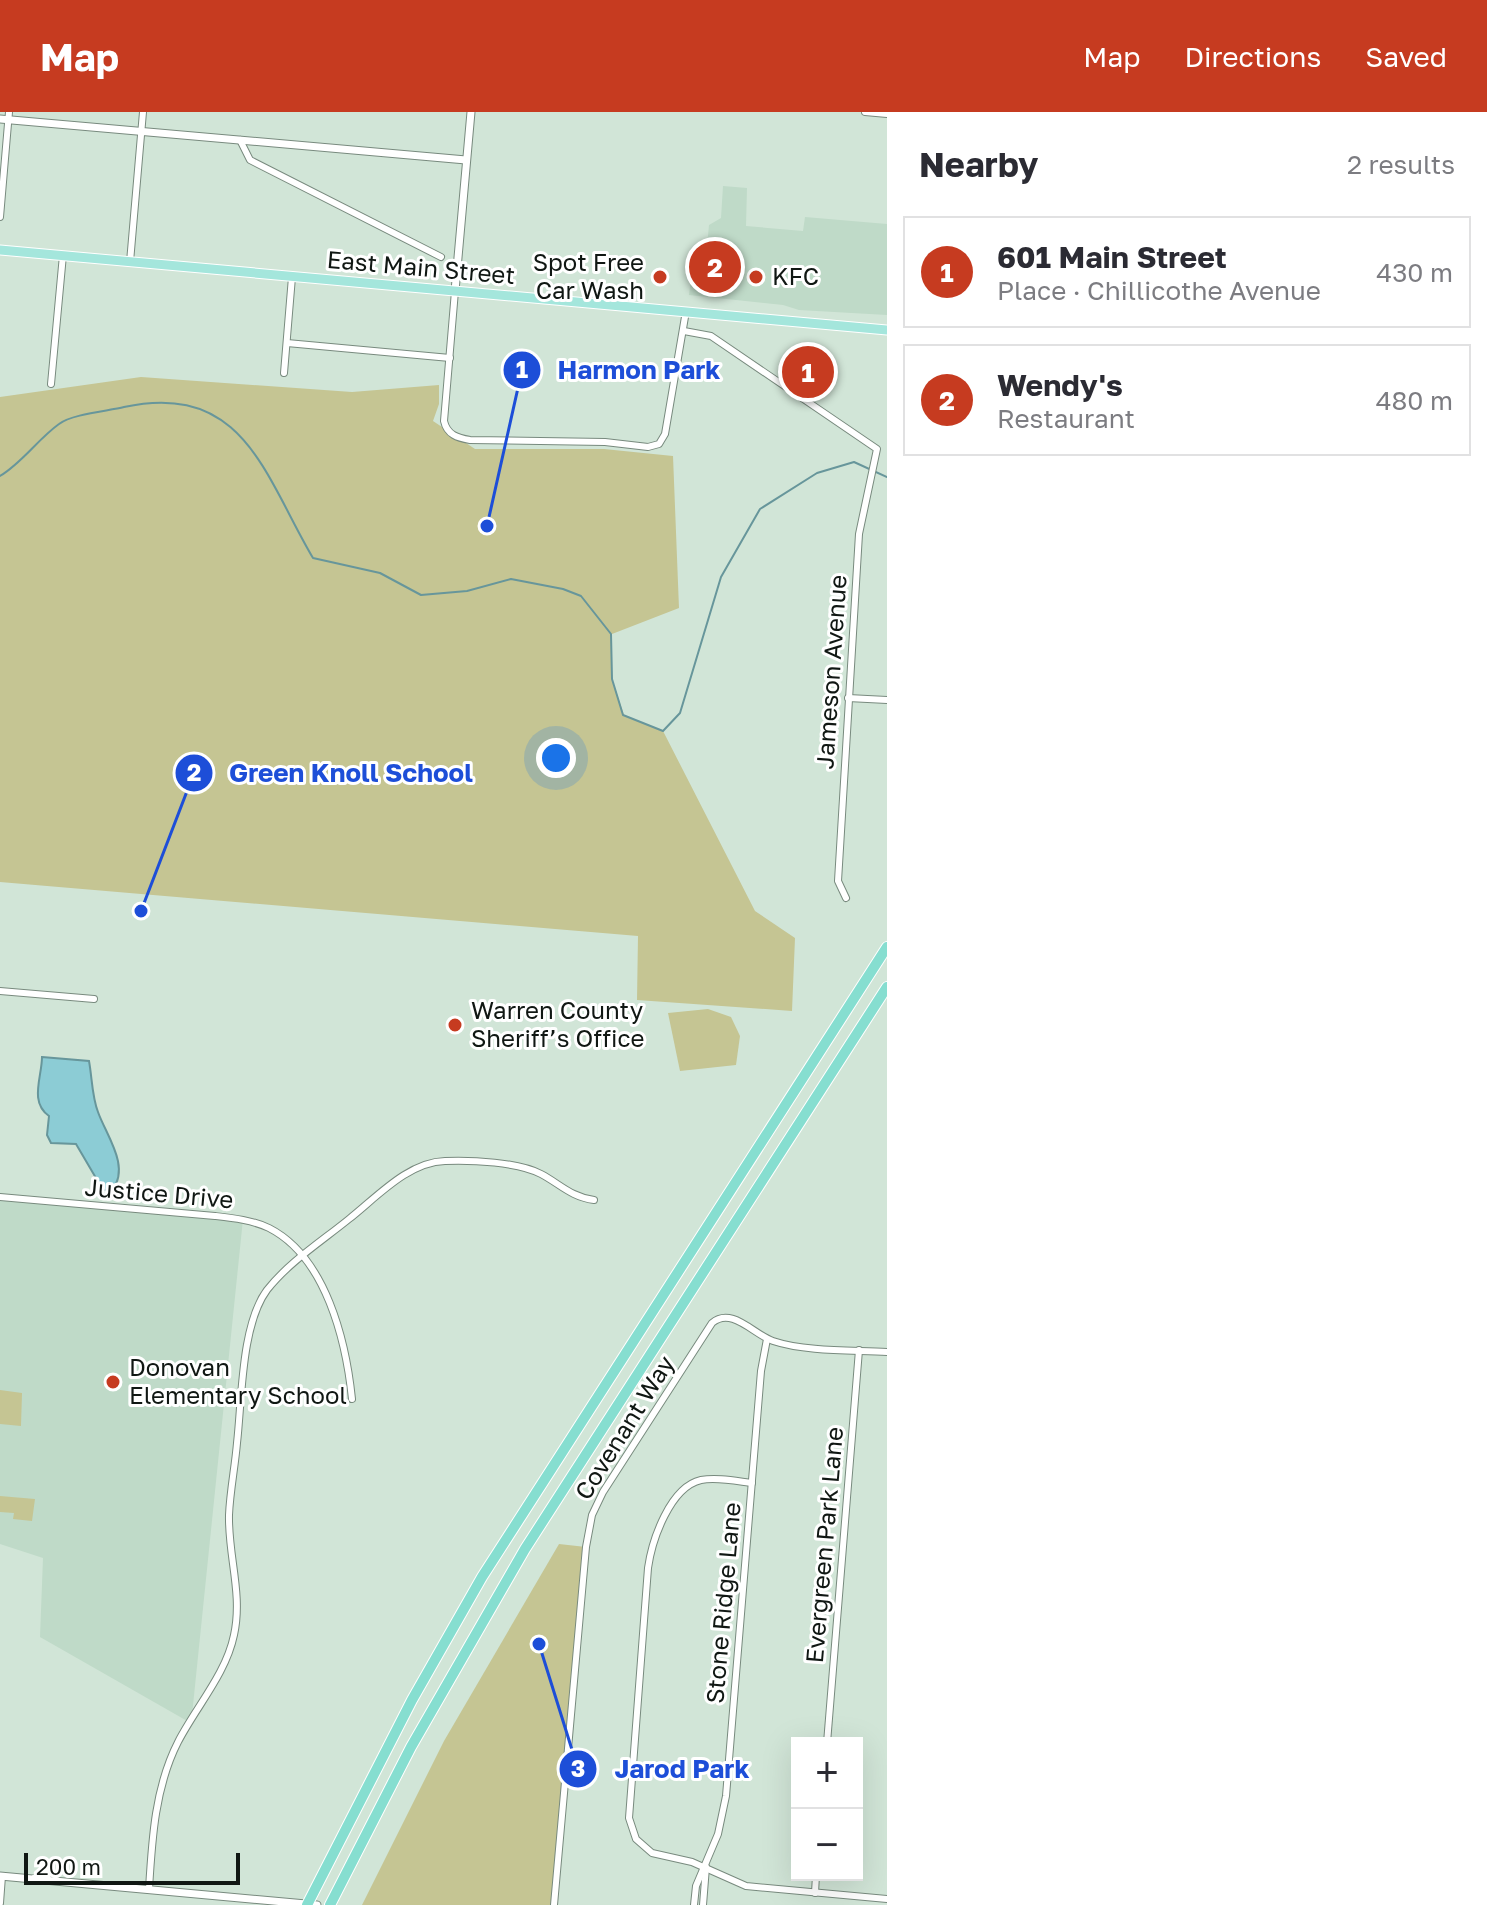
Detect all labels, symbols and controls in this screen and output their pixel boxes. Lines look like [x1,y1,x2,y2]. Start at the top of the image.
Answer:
text: Map [40,34,119,79]
text: Map [1083,40,1140,73]
text: Directions [1184,40,1321,73]
text: Saved [1365,40,1447,73]
text: Nearby [919,144,1039,184]
text: 2 results [1347,149,1455,180]
pin: 2 [689,237,741,297]
text: 601 Main Street [997,239,1227,275]
street label: East Main Street [326,244,516,289]
place label: Spot Free Car Wash [533,247,644,304]
text: 1 [940,257,954,288]
text: 430 m [1376,257,1453,288]
place label: KFC [772,261,819,290]
marker: Spot Free Car Wash [651,268,669,286]
marker: KFC [747,268,765,286]
text: Place · Chillicothe Avenue [997,275,1321,306]
pin: 1 [782,342,834,402]
callout: Harmon Park [502,345,737,395]
text: 1 [516,354,528,383]
text: Harmon Park [558,354,720,385]
text: Wendy's [997,367,1123,403]
text: 2 [939,385,955,416]
text: 480 m [1376,385,1453,416]
text: Restaurant [997,403,1135,434]
street label: Jameson Avenue [809,574,852,770]
your location [536,738,576,778]
callout: Green Knoll School [174,748,489,798]
text: 2 [187,757,201,786]
text: Green Knoll School [229,757,473,788]
place label: Warren County Sheriff’s Office [471,995,644,1052]
marker: Warren County Sheriff’s Office [446,1016,464,1034]
street label: Justice Drive [84,1172,235,1213]
street label: Covenant Way [568,1350,680,1505]
place label: Donovan Elementary School [129,1352,347,1409]
marker: Donovan Elementary School [104,1373,122,1391]
street label: Evergreen Park Lane [799,1426,848,1664]
street label: Stone Ridge Lane [699,1501,746,1705]
map controls [791,1737,863,1881]
button: + [791,1737,863,1809]
callout: Jarod Park [558,1744,765,1794]
text: 3 [571,1753,585,1782]
text: Jarod Park [614,1753,750,1784]
button: − [791,1809,863,1881]
scale bar [24,1849,240,1885]
text: 200 m [36,1853,101,1880]

